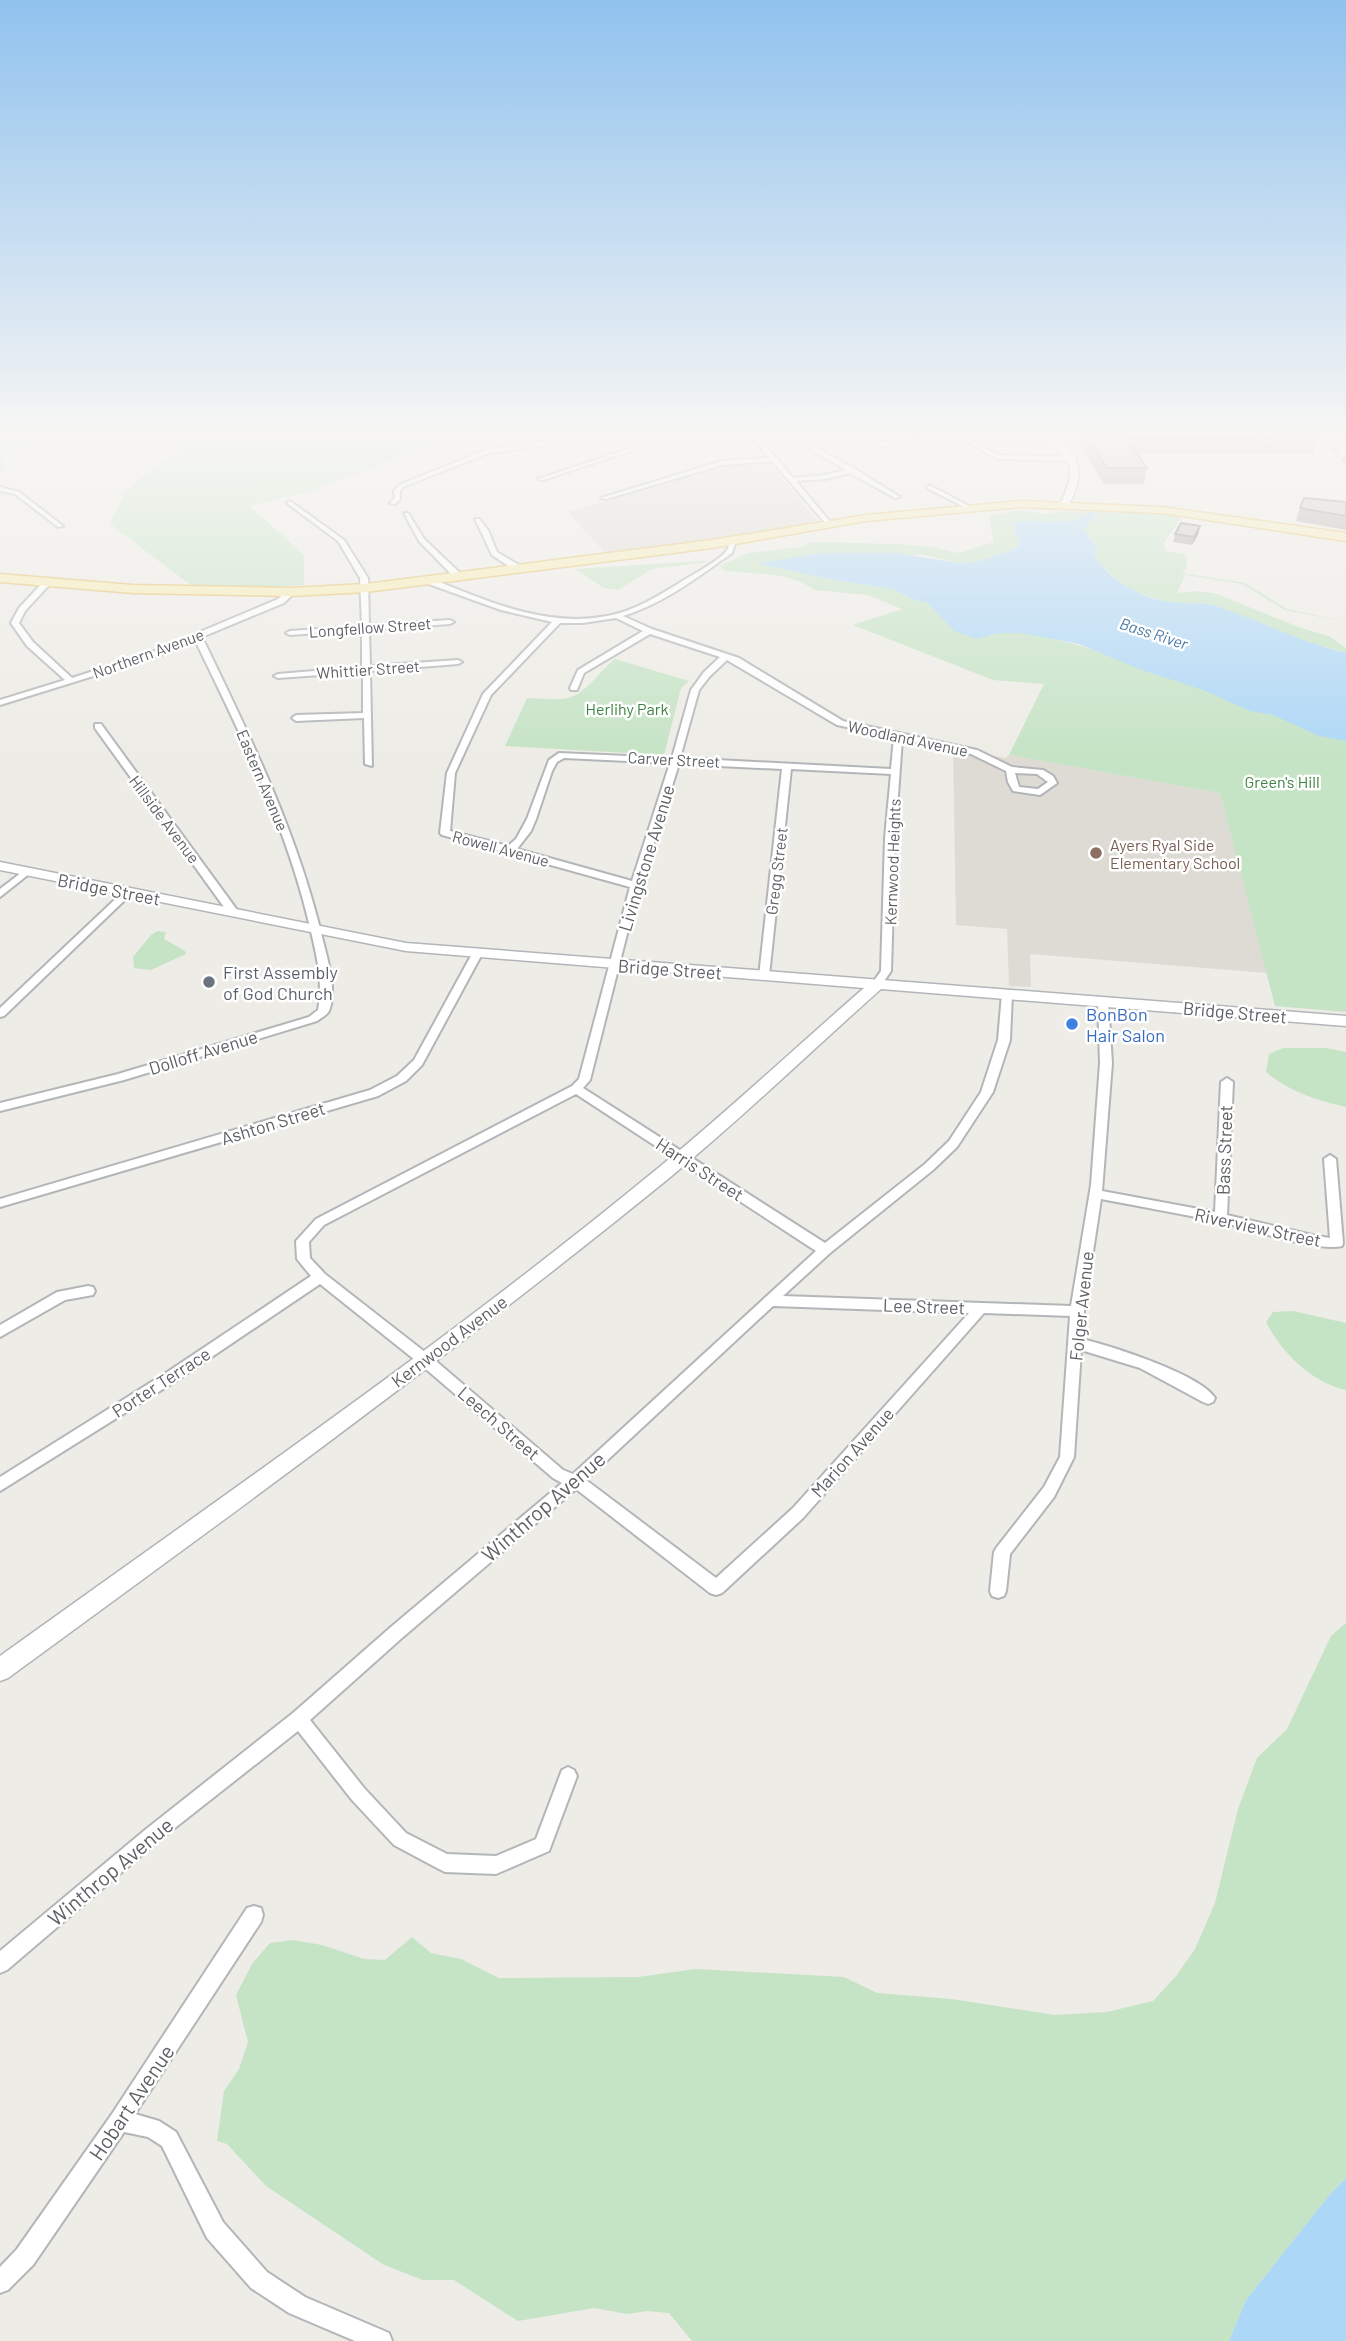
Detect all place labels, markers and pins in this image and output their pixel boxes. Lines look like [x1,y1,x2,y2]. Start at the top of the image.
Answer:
place label: Ayers Ryal Side Elementary School [1110,835,1240,872]
marker: Ayers Ryal Side Elementary School [1088,845,1104,861]
place label: First Assembly of God Church [223,961,338,1004]
marker: First Assembly of God Church [201,974,217,990]
place label: BonBon Hair Salon [1086,1003,1165,1046]
marker: BonBon Hair Salon [1064,1016,1080,1032]

